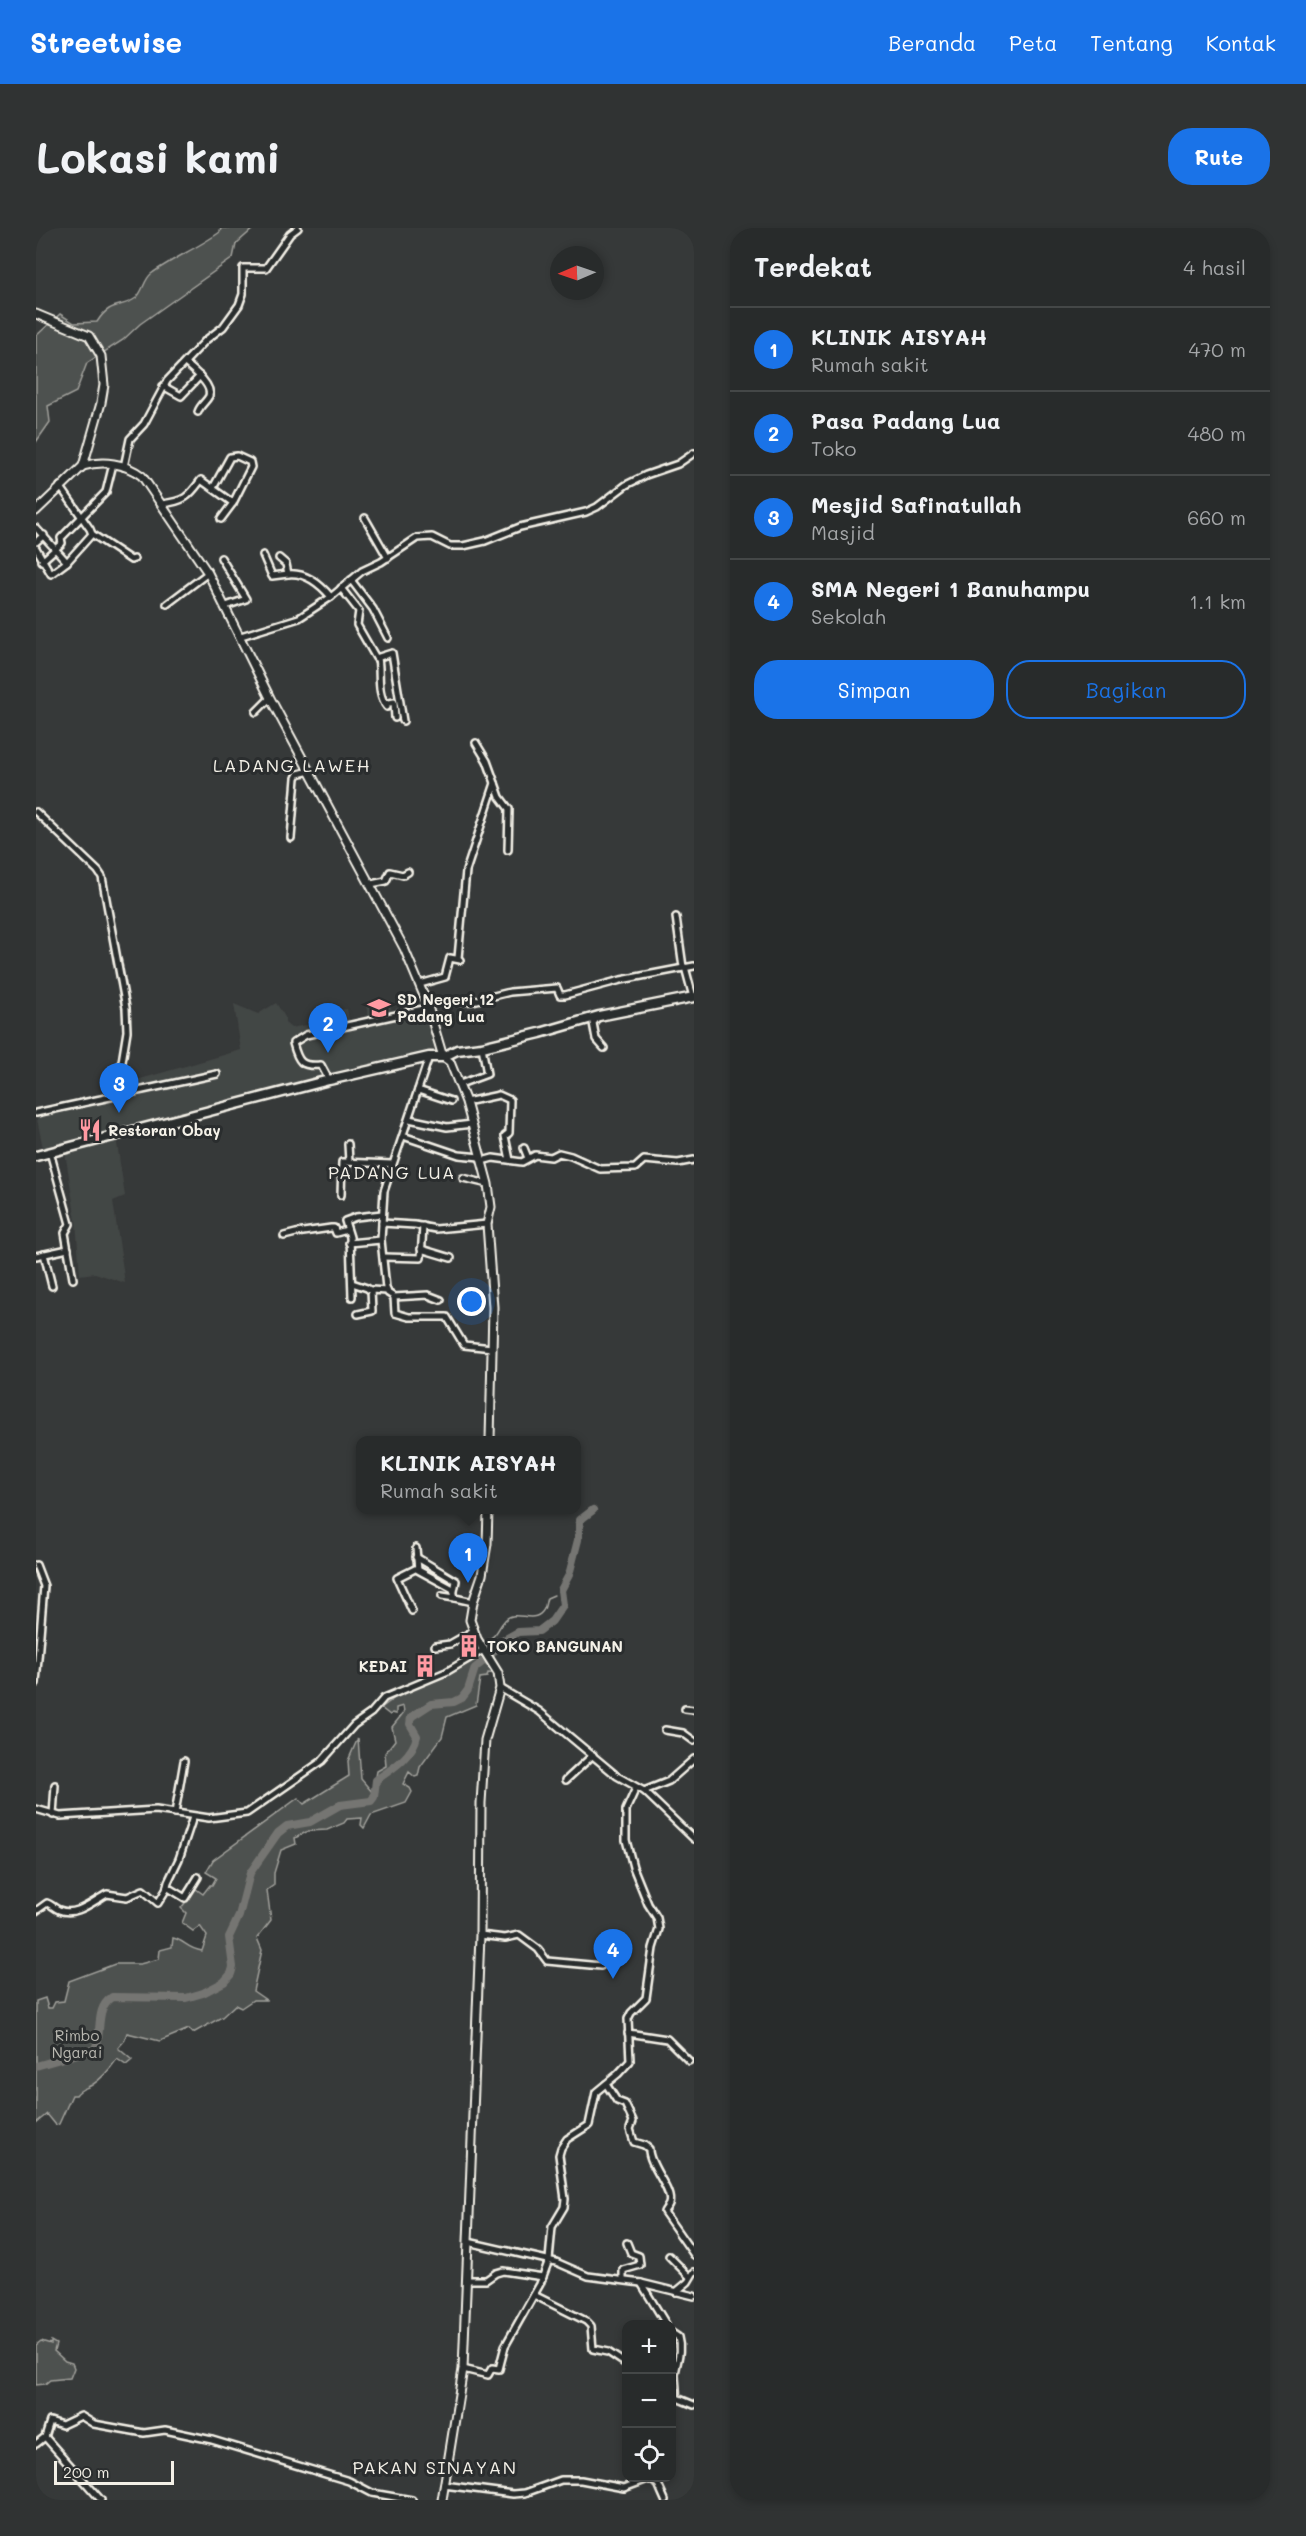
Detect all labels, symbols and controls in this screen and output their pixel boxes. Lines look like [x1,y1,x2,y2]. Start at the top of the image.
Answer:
text: Streetwise [30,24,182,60]
text: Beranda [888,29,976,56]
text: Peta [1009,29,1057,56]
text: Tentang [1090,29,1173,56]
text: Kontak [1206,29,1276,56]
button: Rute [1168,128,1270,185]
text: Lokasi kami [36,129,281,184]
north arrow [550,246,604,300]
text: Terdekat [754,250,872,284]
text: 4 hasil [1183,254,1246,280]
text: KLINIK AISYAH [811,322,988,351]
text: 1 [769,336,778,362]
text: 470 m [1188,336,1246,362]
text: Rumah sakit [811,351,929,377]
text: Pasa Padang Lua [811,406,1001,435]
text: 2 [768,420,779,446]
text: 480 m [1187,420,1246,446]
text: Toko [811,435,856,461]
text: Mesjid Safinatullah [811,490,1021,519]
text: 3 [768,504,780,530]
text: 660 m [1187,504,1246,530]
text: Masjid [811,519,875,545]
text: SMA Negeri 1 Banuhampu [811,574,1090,603]
text: 4 [767,588,780,614]
text: 1.1 km [1189,588,1246,614]
text: Sekolah [811,603,886,629]
button: Simpan [754,660,994,719]
button: Bagikan [1006,660,1246,719]
district label: LADANG LAWEH [213,753,371,777]
place label: SD Negeri 12 Padang Lua [397,989,494,1026]
school or university icon: SD Negeri 12 Padang Lua [366,995,392,1021]
pin: 2 [308,1004,348,1053]
pin: 3 [100,1064,139,1113]
restaurant icon: Restoran Obay [77,1117,103,1143]
place label: Restoran Obay [108,1120,221,1140]
district label: PADANG LUA [328,1160,456,1184]
your location [457,1287,486,1316]
popup [356,1436,581,1514]
text: KLINIK AISYAH [380,1448,557,1477]
text: Rumah sakit [380,1477,498,1503]
pin: 1 [448,1534,488,1583]
building icon: TOKO BANGUNAN [456,1633,482,1659]
place label: TOKO BANGUNAN [487,1636,623,1656]
building icon: KEDAI [412,1653,438,1679]
place label: KEDAI [359,1656,407,1676]
pin: 4 [594,1930,632,1979]
park label: Rimbo Ngarai [52,2025,102,2062]
map controls [622,2320,676,2482]
button: + [622,2320,676,2374]
button: − [622,2374,676,2428]
button: locate [622,2428,676,2482]
district label: PAKAN SINAYAN [352,2455,518,2479]
scale bar [54,2458,174,2486]
text: 200 m [63,2461,110,2482]

